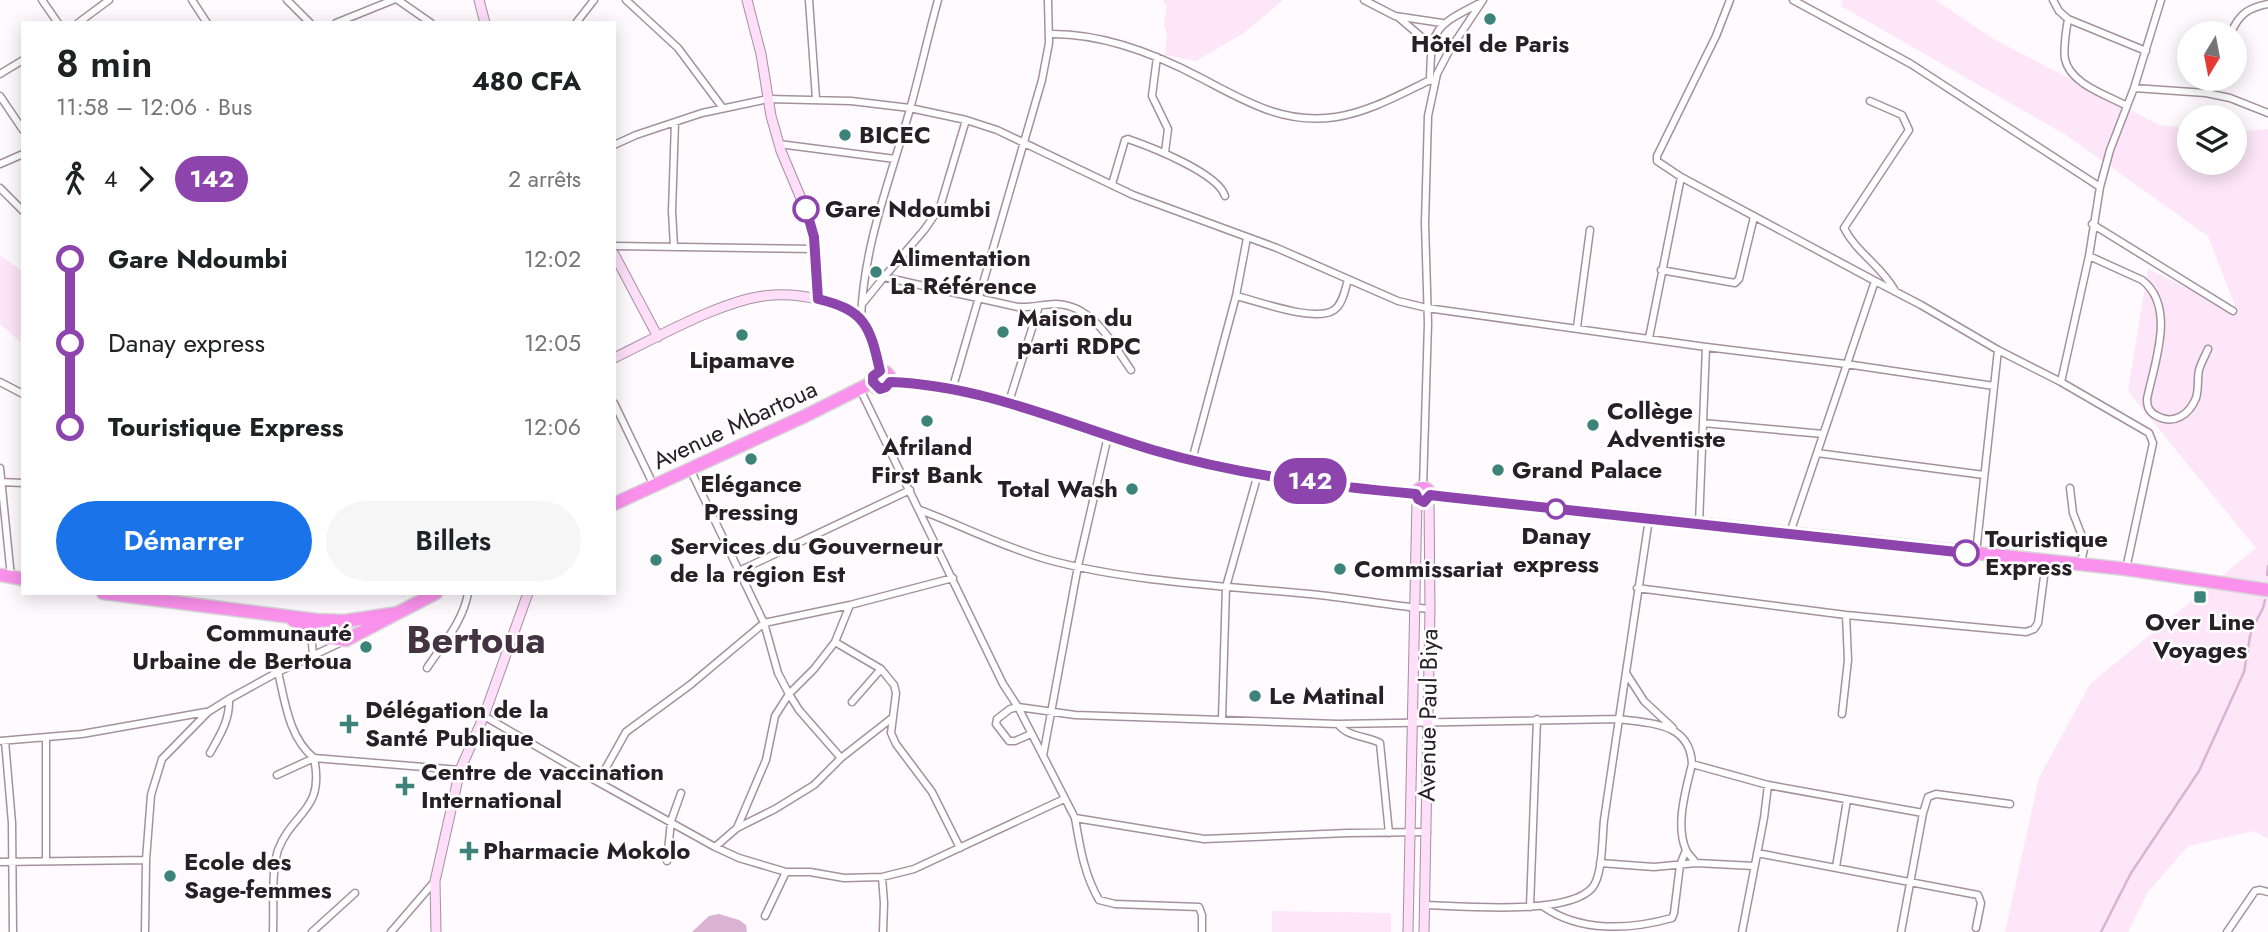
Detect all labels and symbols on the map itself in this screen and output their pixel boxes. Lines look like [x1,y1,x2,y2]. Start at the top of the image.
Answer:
marker: Hôtel de Paris [1482,11,1498,27]
north arrow [2177,21,2247,91]
place label: Hôtel de Paris [1411,26,1569,61]
place label: BICEC [859,117,931,152]
marker: BICEC [837,127,853,143]
place label: Gare Ndoumbi [825,191,991,226]
marker: Gare Ndoumbi [793,196,819,222]
place label: Alimentation La Référence [889,240,1037,303]
marker: Alimentation La Référence [868,264,884,280]
place label: Maison du parti RDPC [1017,300,1141,363]
marker: Maison du parti RDPC [995,324,1011,340]
marker: Lipamave [734,327,750,343]
place label: Lipamave [689,342,795,377]
street label: Avenue Mbartoua [647,371,823,478]
place label: Collège Adventiste [1606,393,1726,456]
marker: Afriland First Bank [919,413,935,429]
marker: Collège Adventiste [1585,417,1601,433]
place label: Afriland First Bank [871,429,983,492]
marker: Elégance Pressing [743,451,759,467]
place label: Grand Palace [1512,452,1662,487]
line badge: 142 [1270,458,1350,504]
marker: Grand Palace [1490,462,1506,478]
place label: Elégance Pressing [700,466,802,529]
place label: Total Wash [998,471,1118,506]
marker: Total Wash [1124,481,1140,497]
marker: Danay express [1546,499,1566,519]
place label: Danay express [1513,518,1599,581]
place label: Touristique Express [1985,521,2108,584]
place label: Services du Gouverneur de la région Est [670,528,943,591]
marker: Touristique Express [1953,540,1979,566]
place label: Commissariat [1354,551,1503,586]
marker: Services du Gouverneur de la région Est [648,552,664,568]
marker: Commissariat [1332,561,1348,577]
marker: Over Line Voyages [2192,589,2208,605]
place label: Over Line Voyages [2145,604,2255,667]
district label: Bertoua [406,612,546,667]
place label: Communauté Urbaine de Bertoua [132,615,352,678]
street label: Avenue Paul Biya [1408,628,1447,802]
marker: Communauté Urbaine de Bertoua [358,639,374,655]
place label: Le Matinal [1269,678,1384,713]
marker: Le Matinal [1247,688,1263,704]
place label: Délégation de la Santé Publique [365,692,549,755]
marker: Délégation de la Santé Publique [339,714,359,734]
place label: Centre de vaccination International [421,754,664,817]
marker: Centre de vaccination International [395,776,415,796]
place label: Pharmacie Mokolo [483,833,690,868]
marker: Pharmacie Mokolo [461,843,477,859]
place label: Ecole des Sage-femmes [184,844,332,907]
marker: Ecole des Sage-femmes [162,868,178,884]

